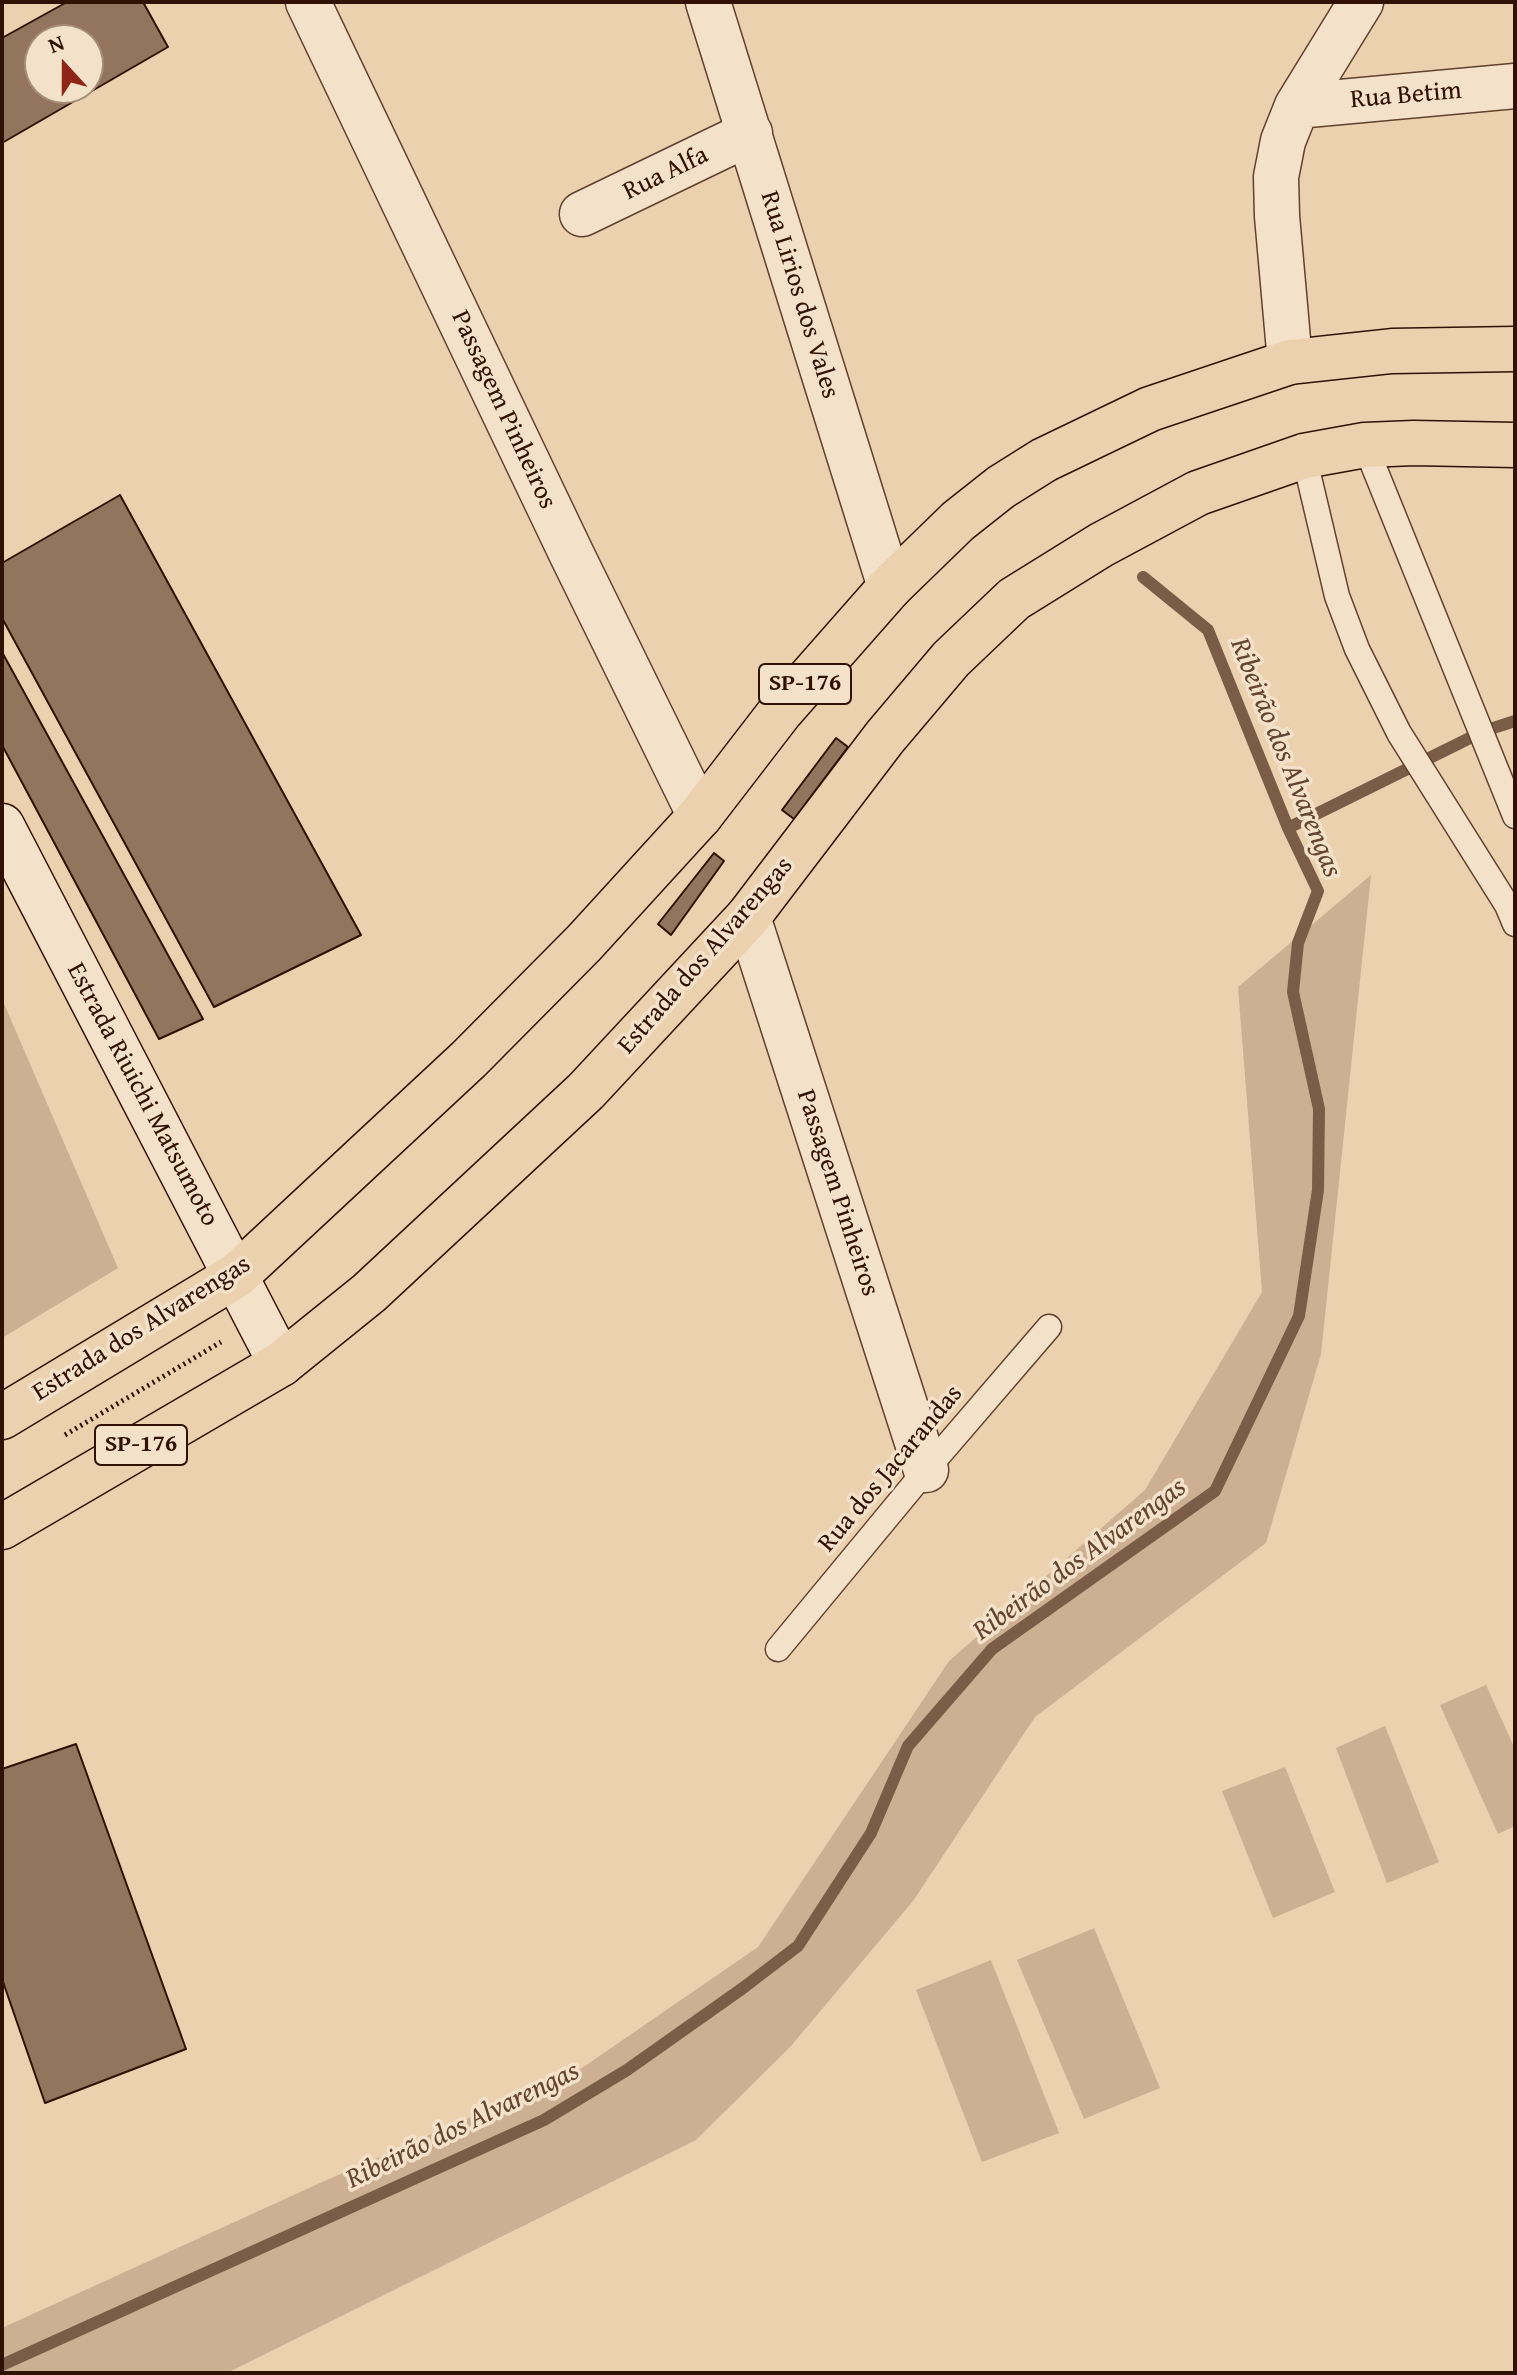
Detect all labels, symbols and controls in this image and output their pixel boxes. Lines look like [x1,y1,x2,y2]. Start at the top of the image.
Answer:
north arrow [24,24,104,104]
text: N [44,26,69,61]
street label: Rua Betim [1349,76,1463,116]
street label: Rua Alfa [618,140,714,208]
street label: Rua Lirios dos Vales [753,188,845,402]
street label: Passagem Pinheiros [443,306,563,514]
water label: Ribeirão dos Alvarengas [1222,633,1348,883]
road number: SP-176 [759,664,851,704]
street label: Estrada dos Alvarengas [612,851,800,1061]
street label: Estrada Riuichi Matsumoto [59,958,225,1232]
street label: Passagem Pinheiros [789,1086,885,1300]
street label: Estrada dos Alvarengas [27,1249,257,1409]
street label: Rua dos Jacarandas [812,1379,970,1559]
road number: SP-176 [95,1425,187,1465]
water label: Ribeirão dos Alvarengas [967,1471,1193,1649]
water label: Ribeirão dos Alvarengas [341,2055,585,2197]

